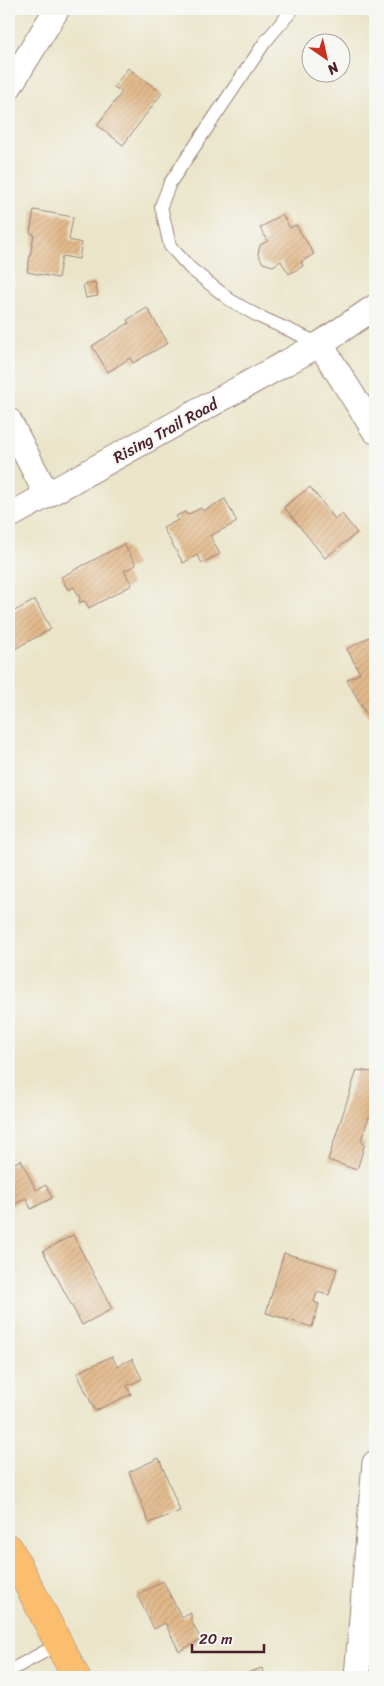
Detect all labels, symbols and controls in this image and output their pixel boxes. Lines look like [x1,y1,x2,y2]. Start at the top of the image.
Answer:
north arrow [302,32,352,82]
text: N [322,55,345,82]
street label: Rising Trail Road [107,389,224,471]
scale bar [192,1621,264,1653]
text: 20 m [199,1626,233,1652]

